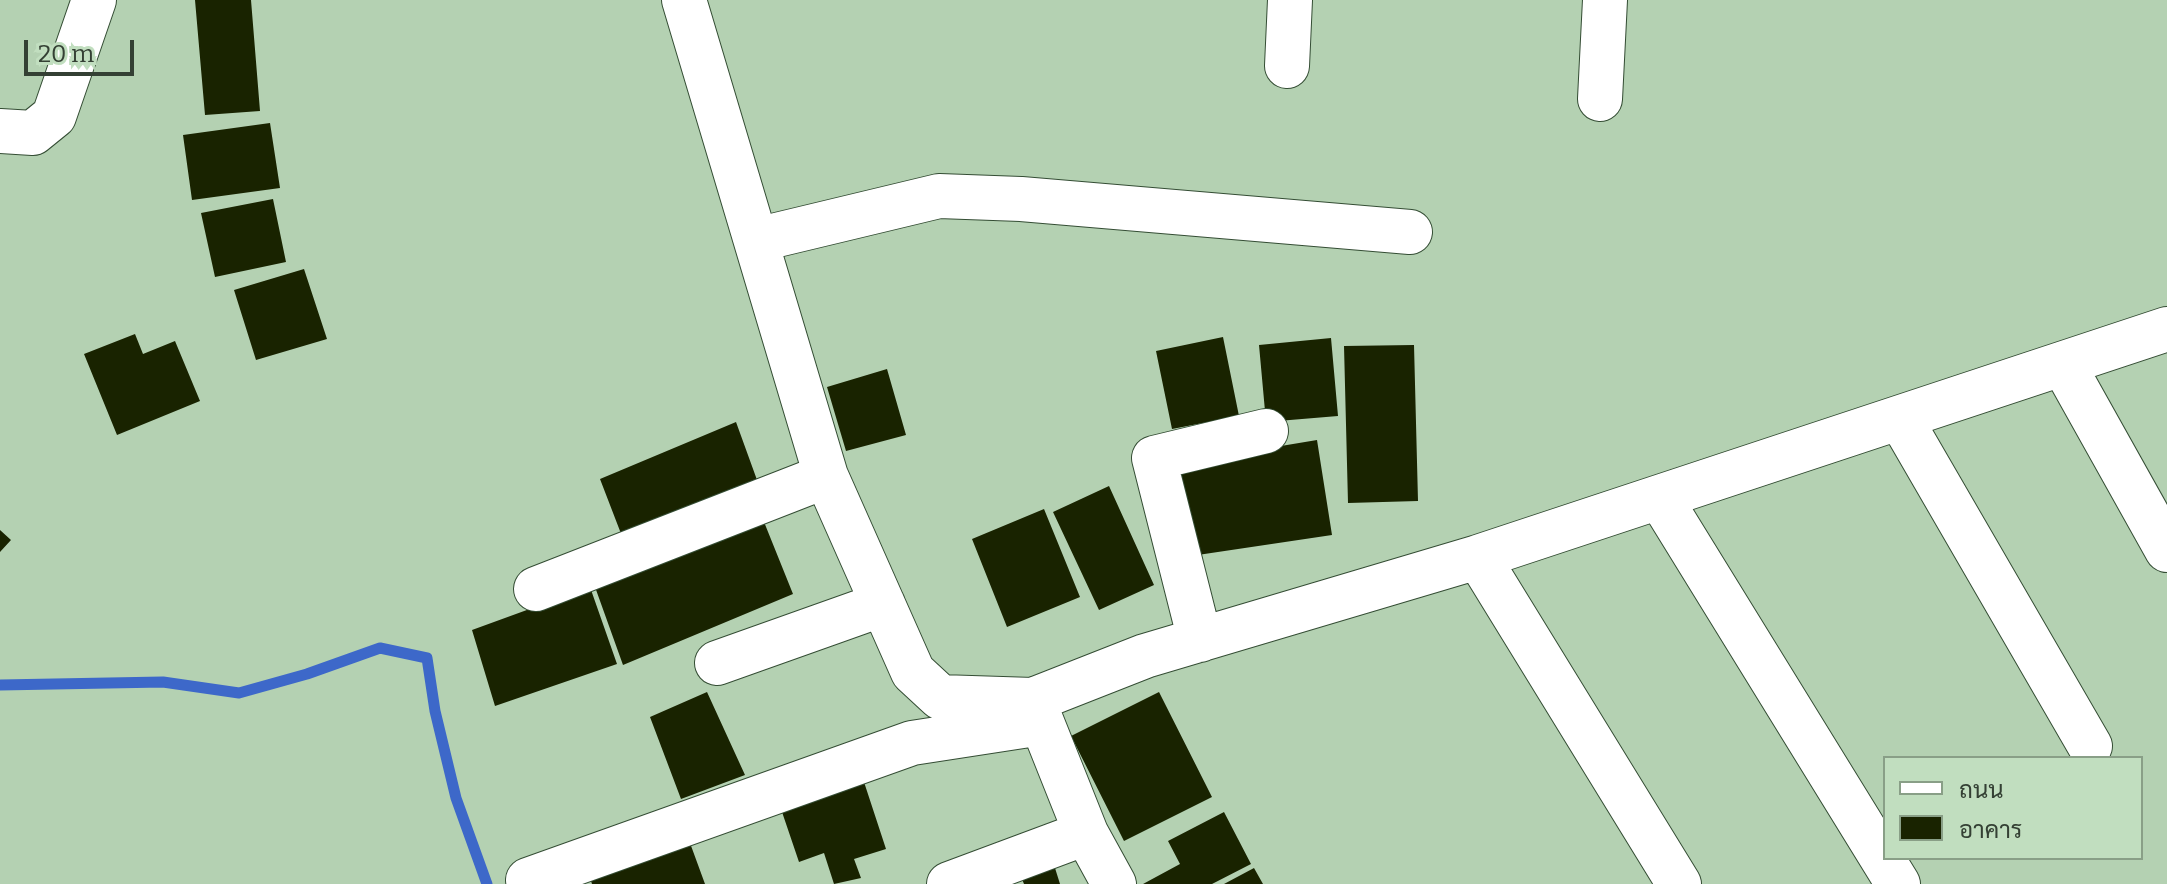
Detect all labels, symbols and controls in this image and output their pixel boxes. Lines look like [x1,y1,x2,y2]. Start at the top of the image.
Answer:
scale bar [28,24,138,74]
text: 20 m [38,40,94,68]
legend [1883,756,2143,860]
text: ถนน [1959,776,2004,804]
text: อาคาร [1959,816,2022,844]

